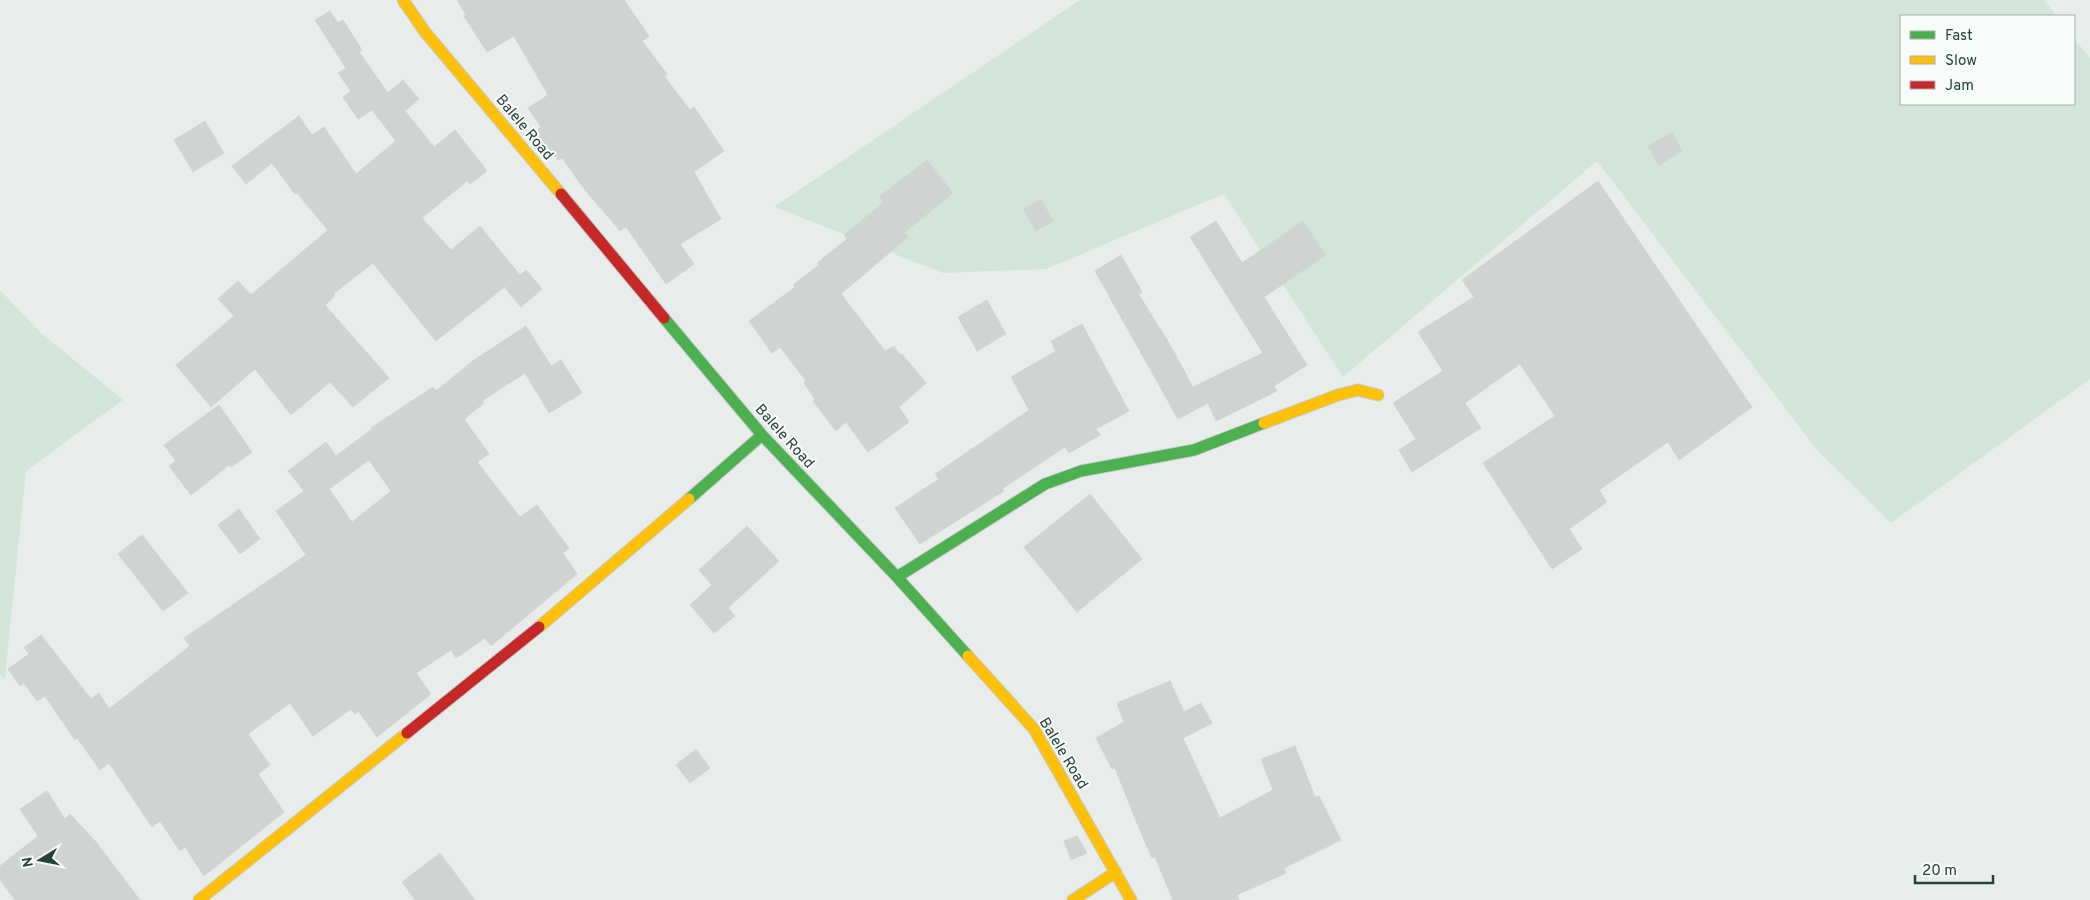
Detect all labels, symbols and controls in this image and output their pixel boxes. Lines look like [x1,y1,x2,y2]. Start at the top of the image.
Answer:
legend [1900,15,2075,105]
text: Fast [1945,27,1973,46]
text: Slow [1945,52,1977,71]
text: Jam [1945,77,1974,96]
street label: Balele Road [491,91,557,165]
street label: Balele Road [750,401,818,473]
street label: Balele Road [1034,715,1091,793]
north arrow [15,835,65,885]
scale bar [1915,852,1992,884]
text: N [19,856,38,868]
text: 20 m [1922,862,1957,881]

